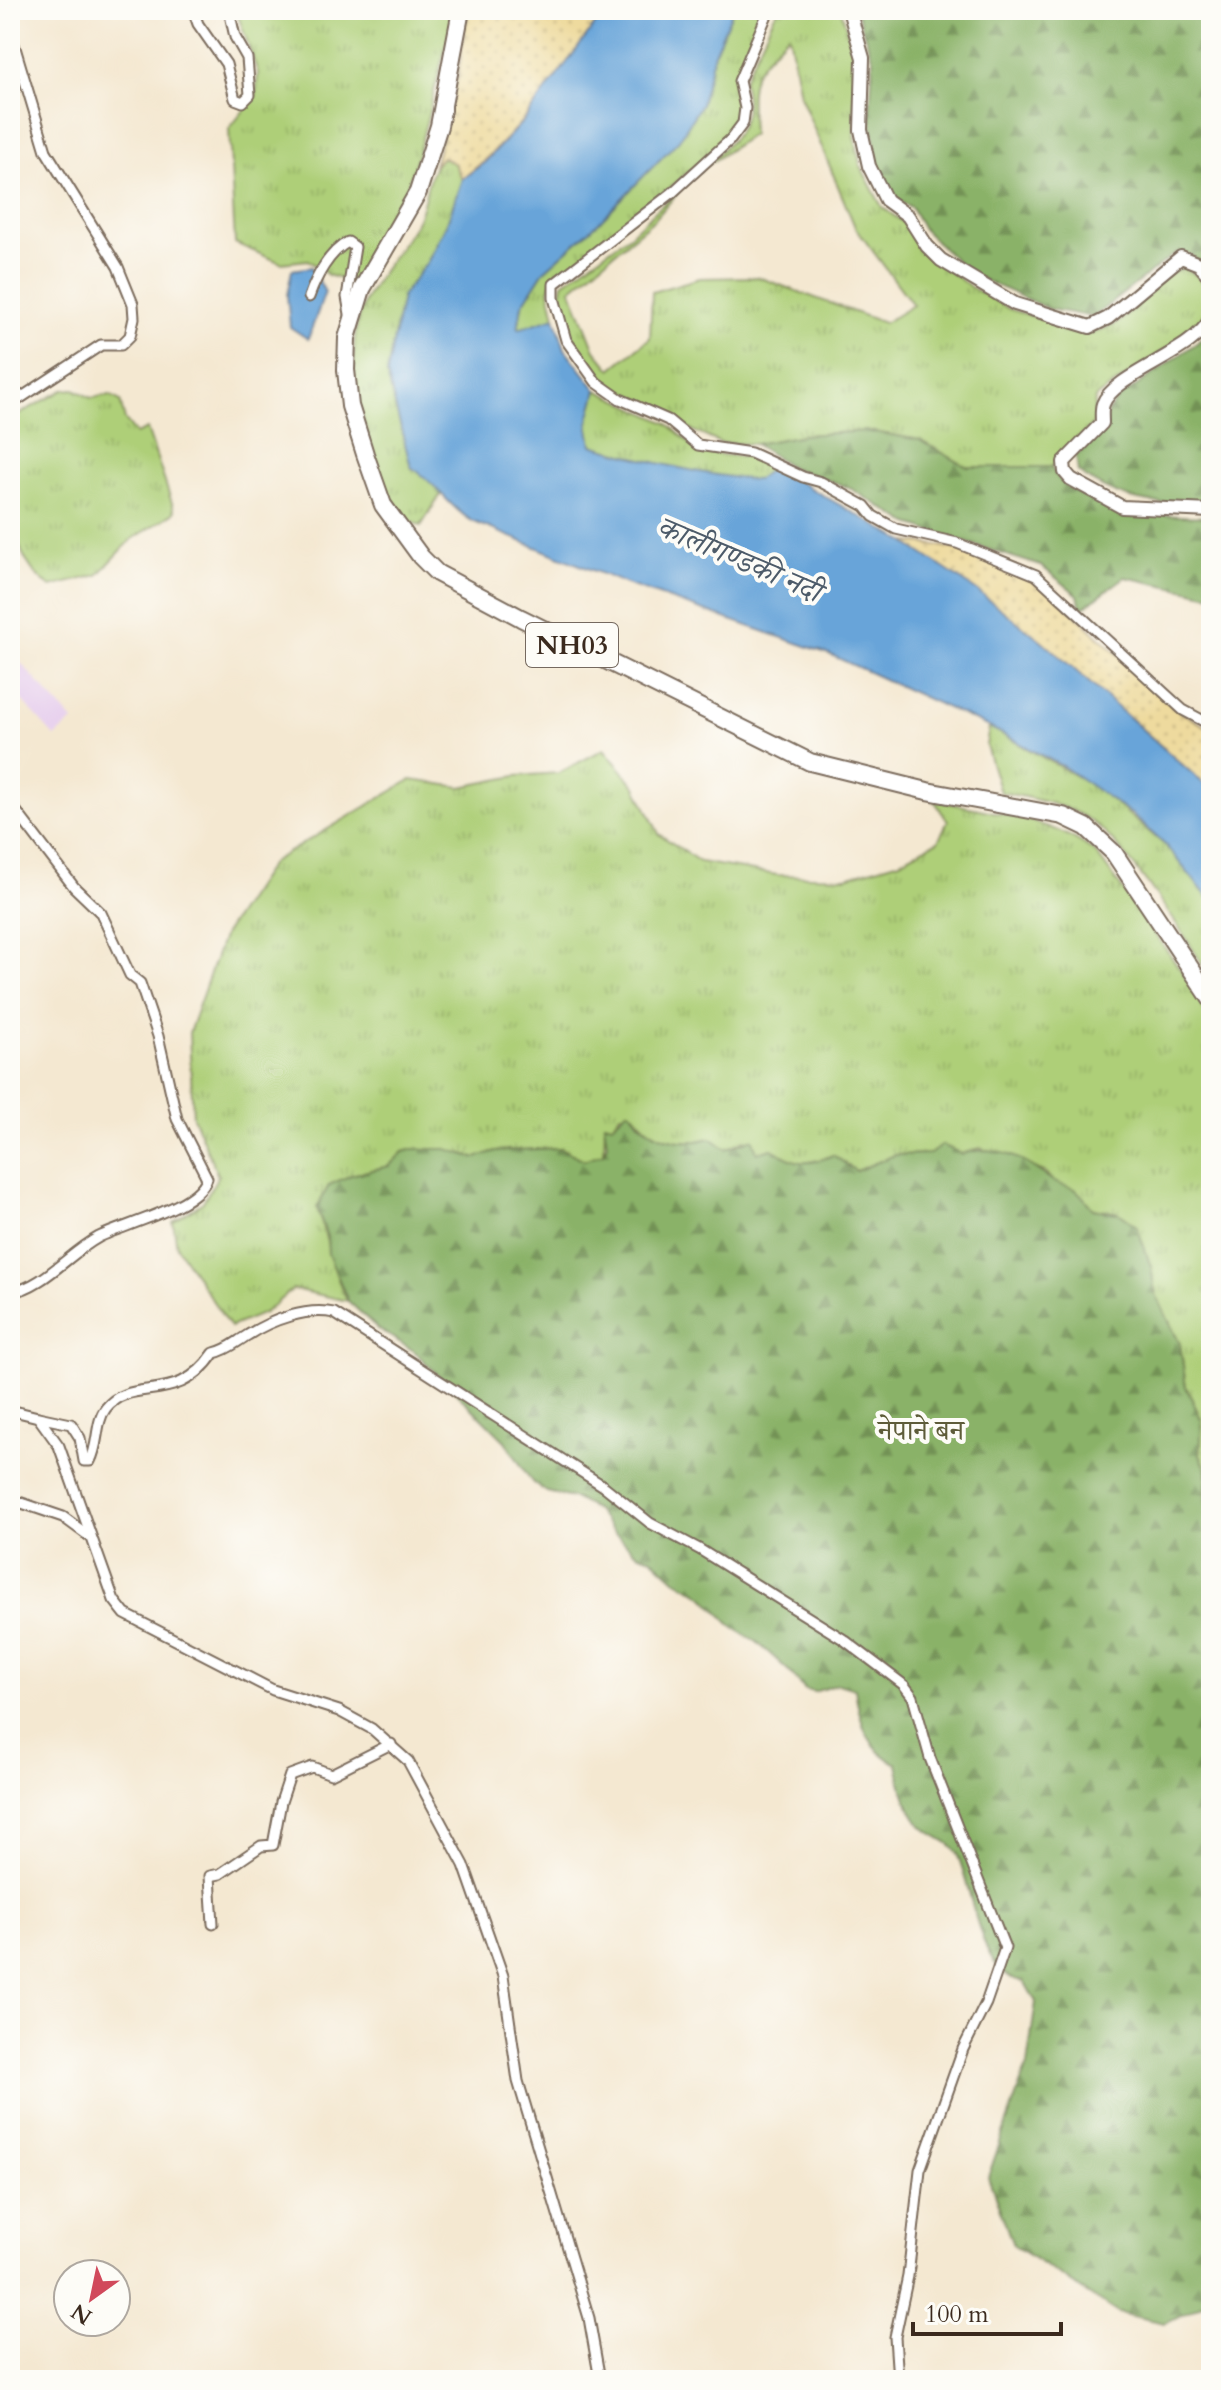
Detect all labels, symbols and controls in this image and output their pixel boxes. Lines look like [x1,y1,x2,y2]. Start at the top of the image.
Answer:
water label: कालीगण्डकी नदी [650,506,832,615]
road number: NH03 [526,623,618,667]
park label: नेपाने बन [876,1412,966,1450]
north arrow [52,2258,132,2338]
scale bar [913,2286,1061,2336]
text: N [65,2296,98,2332]
text: 100 m [925,2298,989,2331]

